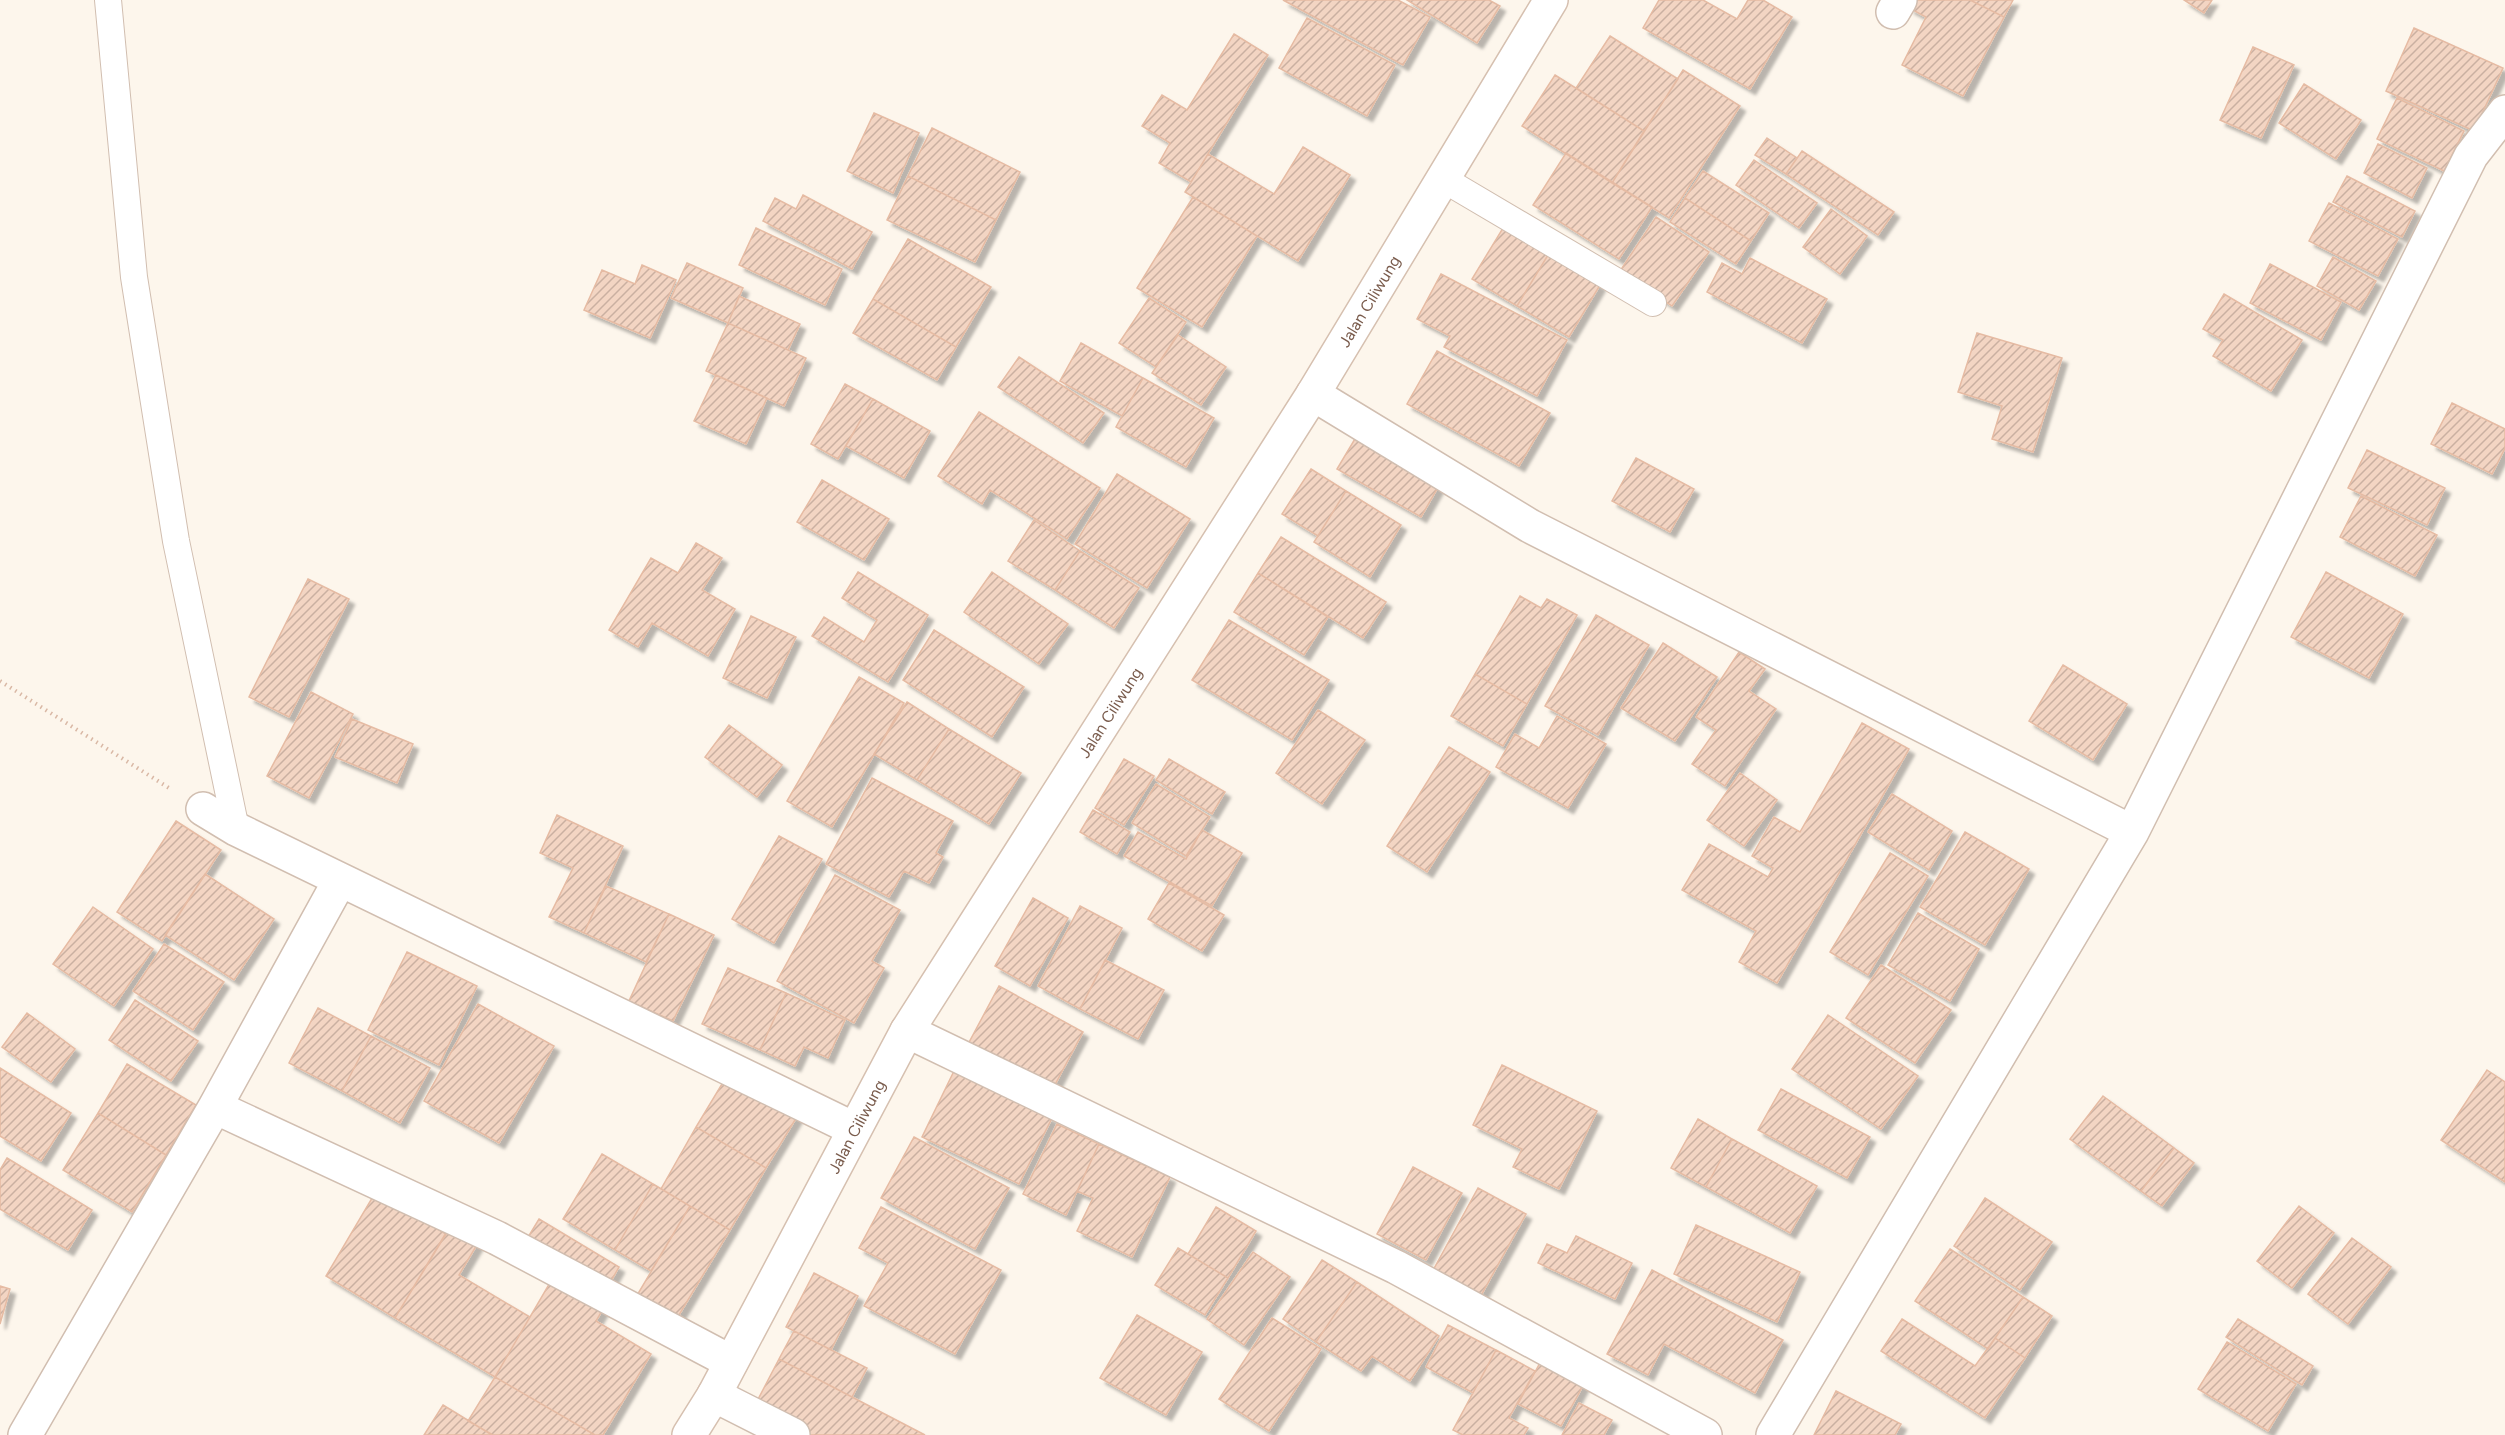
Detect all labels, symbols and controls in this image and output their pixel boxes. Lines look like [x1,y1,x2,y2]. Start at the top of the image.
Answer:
street label: Jalan Ciliwung [1335,252,1404,351]
street label: Jalan Ciliwung [1075,664,1146,761]
street label: Jalan Ciliwung [824,1077,889,1177]

